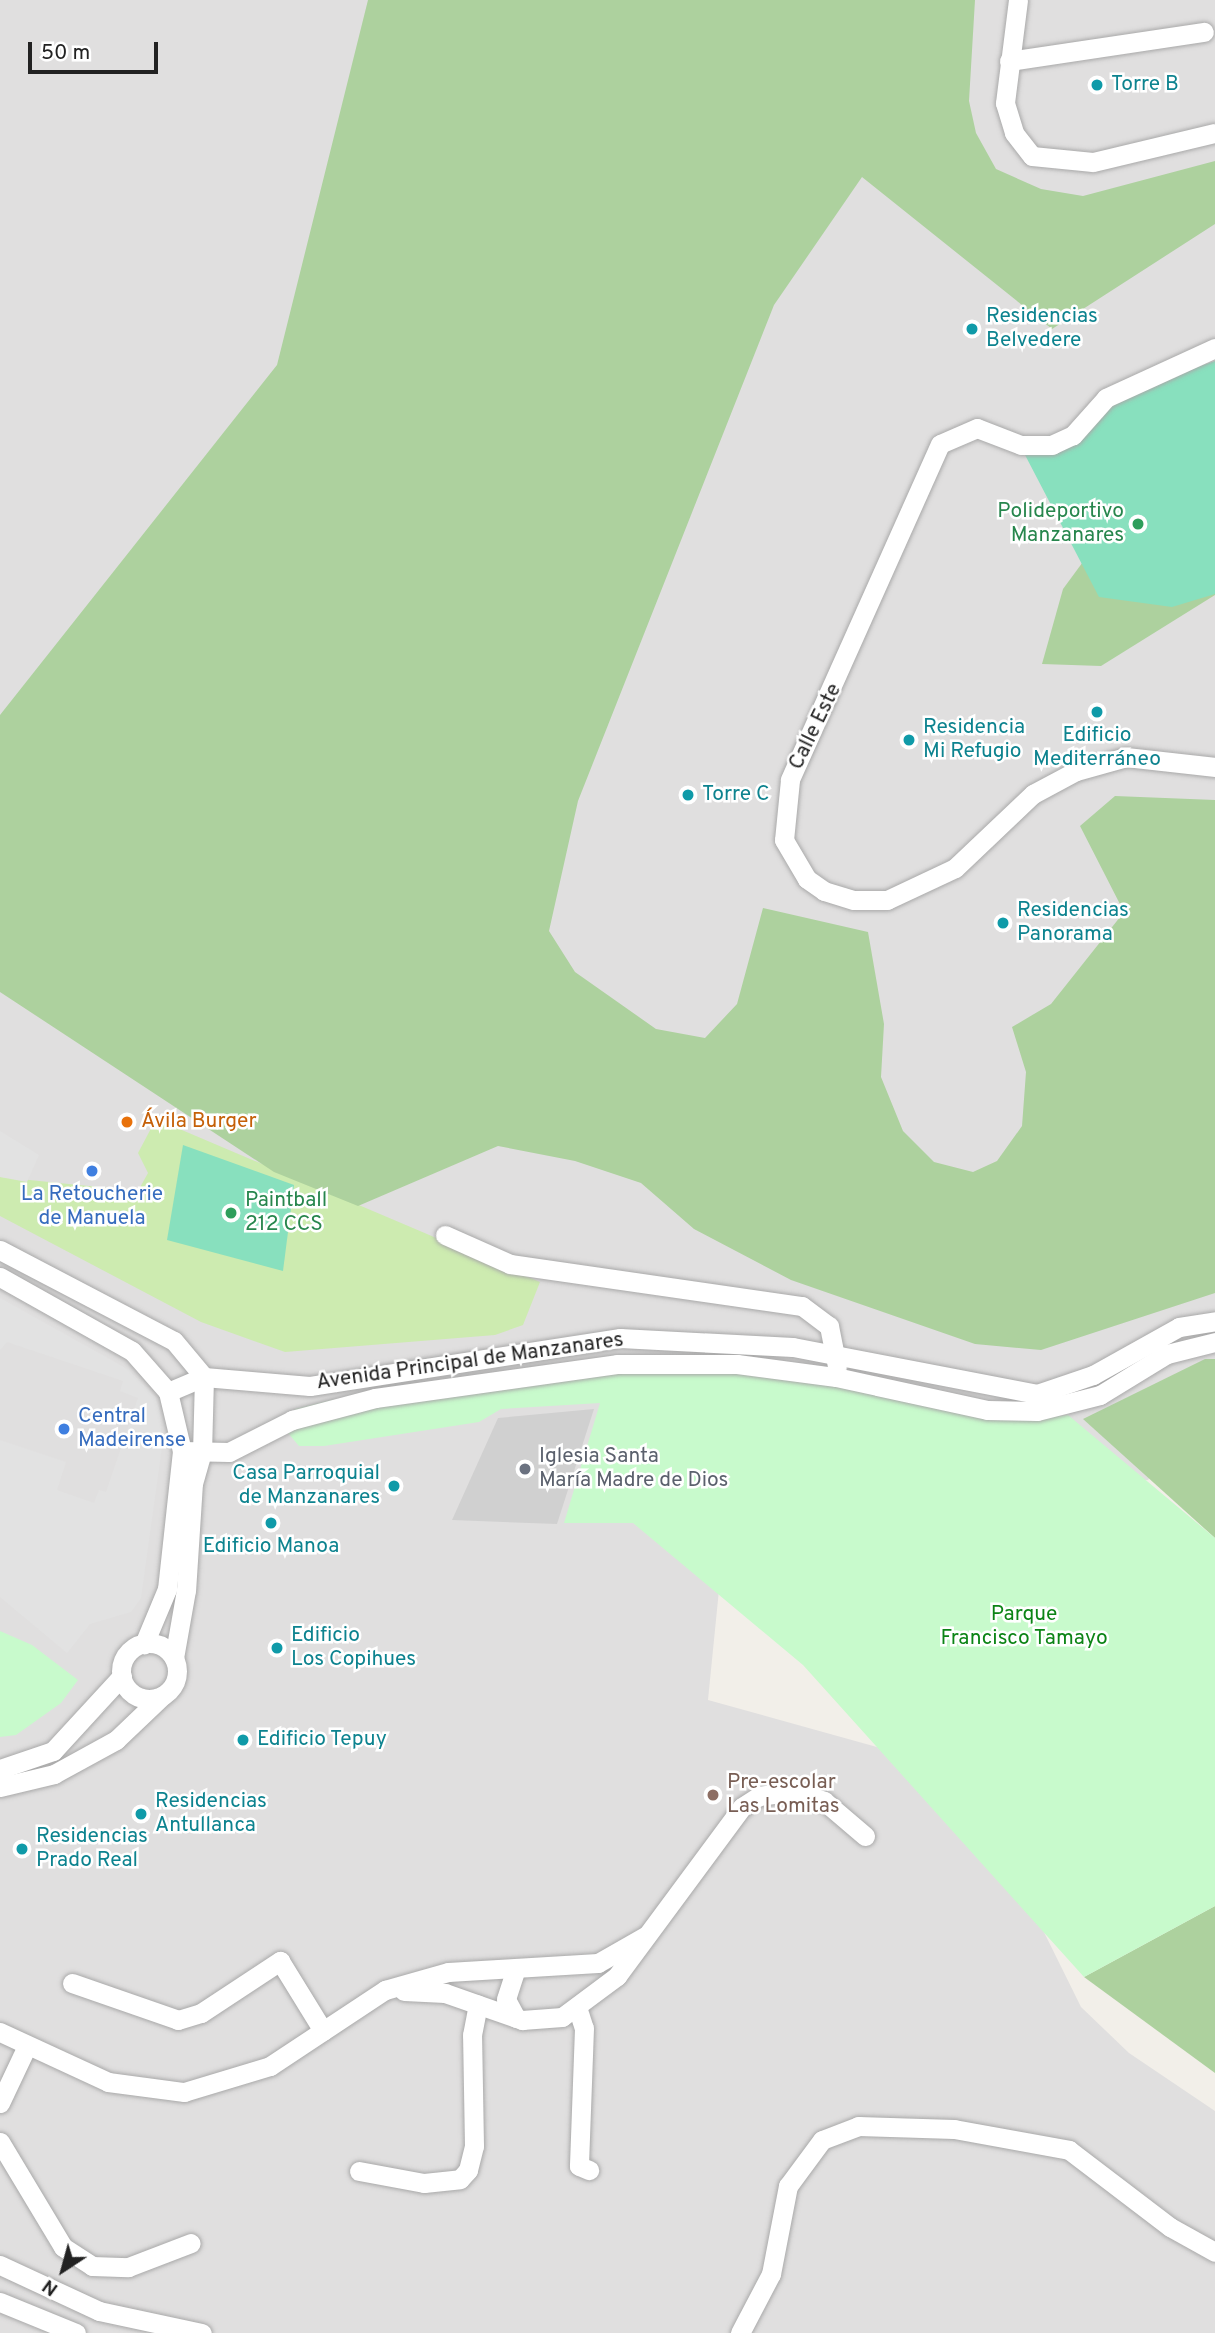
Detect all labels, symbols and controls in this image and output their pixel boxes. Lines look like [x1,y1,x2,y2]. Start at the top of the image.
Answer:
scale bar [32,28,161,72]
text: 50 m [41,40,90,67]
place label: Torre B [1111,72,1179,98]
marker: Torre B [1089,77,1105,93]
place label: Residencias Belvedere [986,304,1098,354]
marker: Residencias Belvedere [964,321,980,337]
place label: Polideportivo Manzanares [997,499,1124,549]
marker: Polideportivo Manzanares [1130,516,1146,532]
street label: Calle Este [784,680,848,774]
marker: Edificio Mediterráneo [1089,704,1105,720]
place label: Residencia Mi Refugio [923,715,1025,765]
place label: Edificio Mediterráneo [1033,723,1161,773]
marker: Residencia Mi Refugio [901,732,917,748]
place label: Torre C [702,782,769,808]
marker: Torre C [680,787,696,803]
place label: Residencias Panorama [1017,898,1129,948]
marker: Residencias Panorama [995,915,1011,931]
place label: Ávila Burger [141,1109,257,1135]
marker: Ávila Burger [119,1114,135,1130]
marker: La Retoucherie de Manuela [84,1163,100,1179]
place label: La Retoucherie de Manuela [21,1182,163,1232]
place label: Paintball 212 CCS [245,1188,327,1238]
marker: Paintball 212 CCS [223,1205,239,1221]
street label: Avenida Principal de Manzanares [315,1328,625,1396]
place label: Central Madeirense [78,1404,186,1454]
marker: Central Madeirense [56,1421,72,1437]
place label: Iglesia Santa María Madre de Dios [539,1444,728,1494]
place label: Casa Parroquial de Manzanares [232,1461,380,1511]
marker: Iglesia Santa María Madre de Dios [517,1461,533,1477]
marker: Casa Parroquial de Manzanares [386,1478,402,1494]
marker: Edificio Manoa [263,1515,279,1531]
place label: Edificio Manoa [203,1534,339,1560]
park label: Parque Francisco Tamayo [940,1602,1108,1652]
place label: Edificio Los Copihues [291,1623,416,1673]
marker: Edificio Los Copihues [269,1640,285,1656]
place label: Edificio Tepuy [257,1727,388,1753]
marker: Edificio Tepuy [235,1732,251,1748]
place label: Pre-escolar Las Lomitas [727,1770,840,1820]
marker: Pre-escolar Las Lomitas [705,1787,721,1803]
place label: Residencias Antullanca [155,1789,267,1839]
marker: Residencias Antullanca [133,1806,149,1822]
place label: Residencias Prado Real [36,1824,148,1874]
marker: Residencias Prado Real [14,1841,30,1857]
north arrow [28,2235,98,2305]
text: N [38,2273,63,2301]

